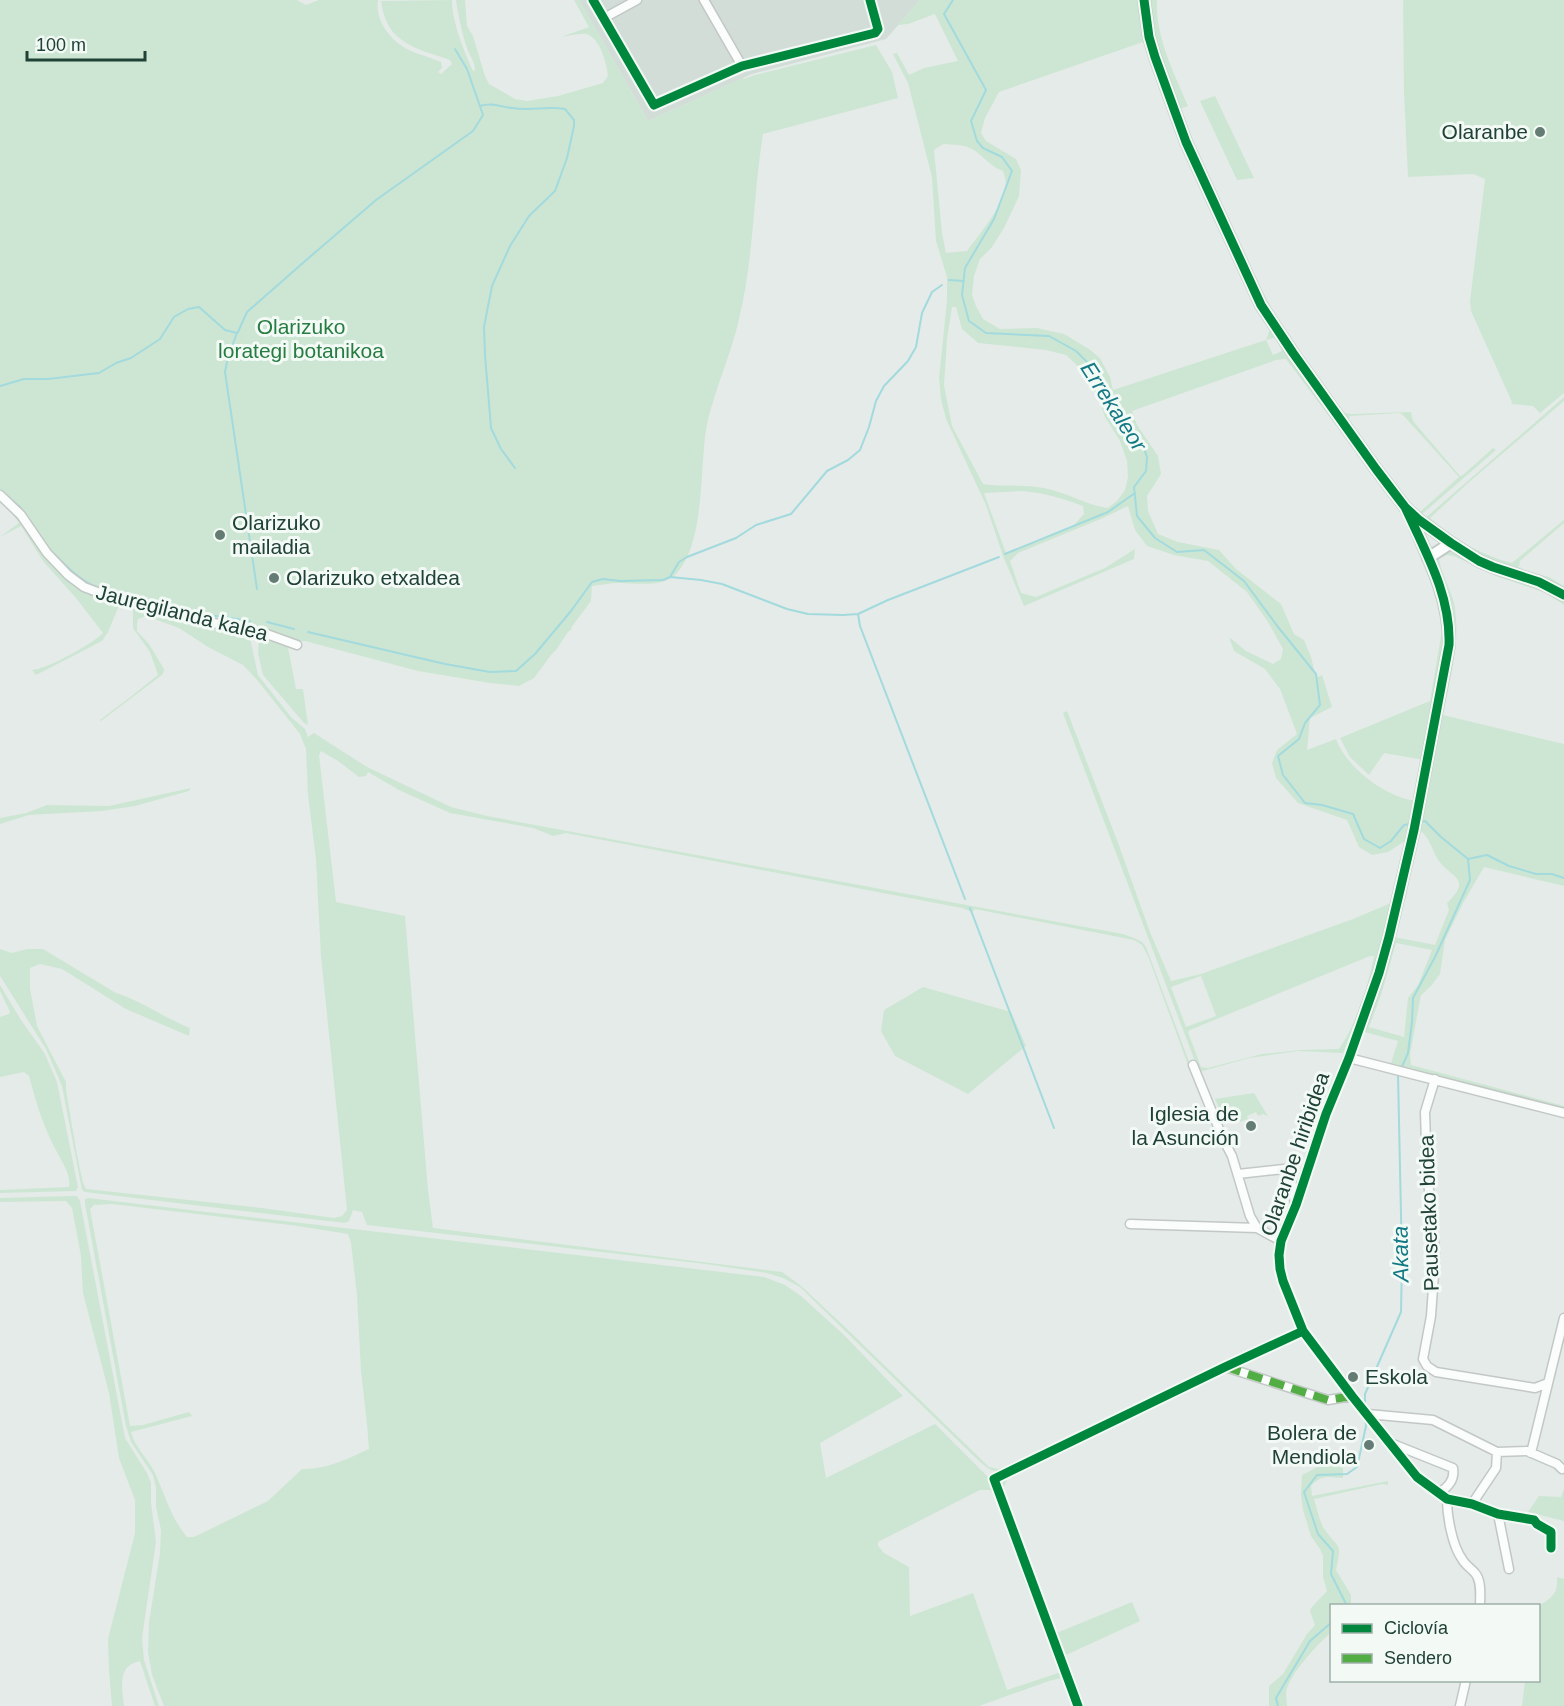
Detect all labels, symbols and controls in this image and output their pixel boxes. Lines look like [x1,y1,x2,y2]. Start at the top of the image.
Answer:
scale bar [27,24,146,62]
text: 100 m [36,35,86,55]
place label: Olaranbe [1442,120,1528,143]
marker: Olaranbe [1533,125,1547,139]
park label: Olarizuko lorategi botanikoa [218,315,384,362]
water label: Errekaleor [1075,357,1153,457]
place label: Olarizuko mailadia [232,511,321,558]
marker: Olarizuko mailadia [213,528,227,542]
place label: Olarizuko etxaldea [286,566,460,589]
marker: Olarizuko etxaldea [267,571,281,585]
street label: Jauregilanda kalea [94,580,271,645]
street label: Olaranbe hiribidea [1256,1069,1333,1239]
place label: Iglesia de la Asunción [1132,1102,1239,1149]
marker: Iglesia de la Asunción [1244,1119,1258,1133]
street label: Pausetako bidea [1414,1134,1443,1292]
water label: Akata [1388,1226,1414,1284]
place label: Eskola [1365,1365,1428,1388]
marker: Eskola [1346,1370,1360,1384]
place label: Bolera de Mendiola [1267,1421,1357,1468]
marker: Bolera de Mendiola [1362,1438,1376,1452]
legend [1330,1604,1540,1682]
text: Ciclovía [1384,1618,1449,1638]
text: Sendero [1384,1648,1452,1668]

